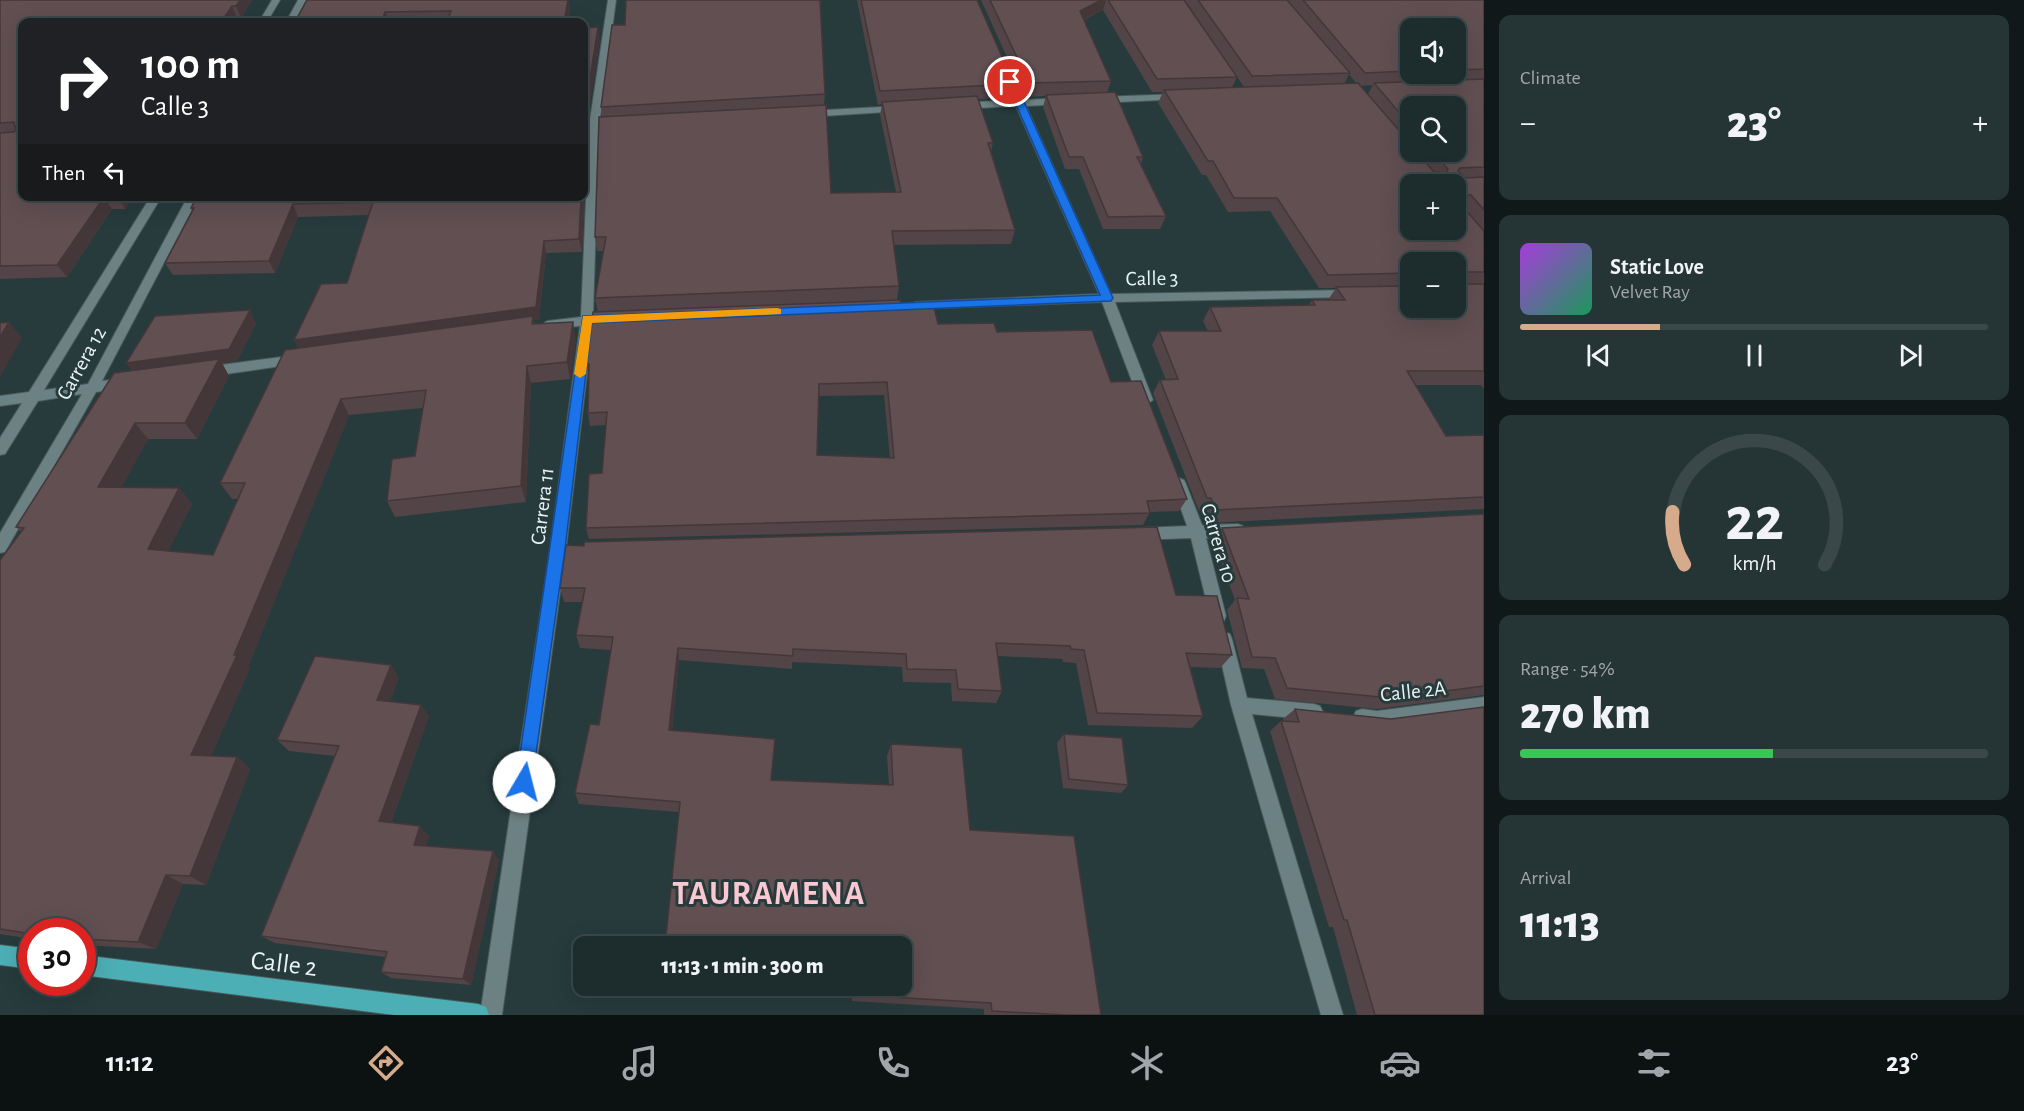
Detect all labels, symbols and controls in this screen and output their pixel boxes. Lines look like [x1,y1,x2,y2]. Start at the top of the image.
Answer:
map controls [1400,18,1466,318]
button: sound [1400,18,1466,84]
icon: right [42,42,120,120]
text: 100 m [141,44,240,86]
pin [984,56,1035,107]
icon: arrive [993,65,1026,98]
text: Climate [1520,68,1581,88]
text: Calle 3 [141,93,209,120]
button: search [1400,96,1466,162]
text: 23° [1727,101,1781,146]
text: − [1520,107,1536,140]
text: + [1972,107,1988,140]
icon: left [98,156,131,189]
text: Then [42,162,86,184]
button: + [1400,174,1466,240]
button: − [1400,252,1466,318]
text: Static Love [1610,256,1704,278]
street label: Calle 3 [1125,268,1179,289]
text: Velvet Ray [1610,282,1690,302]
street label: Carrera 12 [53,323,110,403]
icon: previous [1582,339,1615,372]
icon: pause [1738,339,1771,372]
icon: next [1894,339,1927,372]
street label: Carrera 11 [527,466,558,546]
text: 22 [1725,489,1783,551]
street label: Carrera 10 [1197,501,1240,585]
text: km/h [1732,553,1776,574]
text: Range · 54% [1520,659,1615,679]
street label: Calle 2A [1379,678,1447,705]
text: 270 km [1520,692,1651,737]
position arrow [492,750,556,814]
text: Arrival [1520,868,1571,888]
district label: TAURAMENA [672,878,866,911]
text: 11:13 [1520,901,1600,946]
speed limit sign: 30 [18,918,96,996]
street label: Calle 2 [249,947,319,981]
text: 11:13 · 1 min · 300 m [661,955,824,977]
icon: directions [365,1042,407,1084]
icon: music [619,1042,661,1084]
icon: phone [872,1042,914,1084]
icon: climate [1126,1042,1168,1084]
icon: car [1379,1042,1421,1084]
icon: filters [1633,1042,1675,1084]
text: 11:12 [106,1049,154,1076]
text: 23° [1886,1049,1918,1076]

